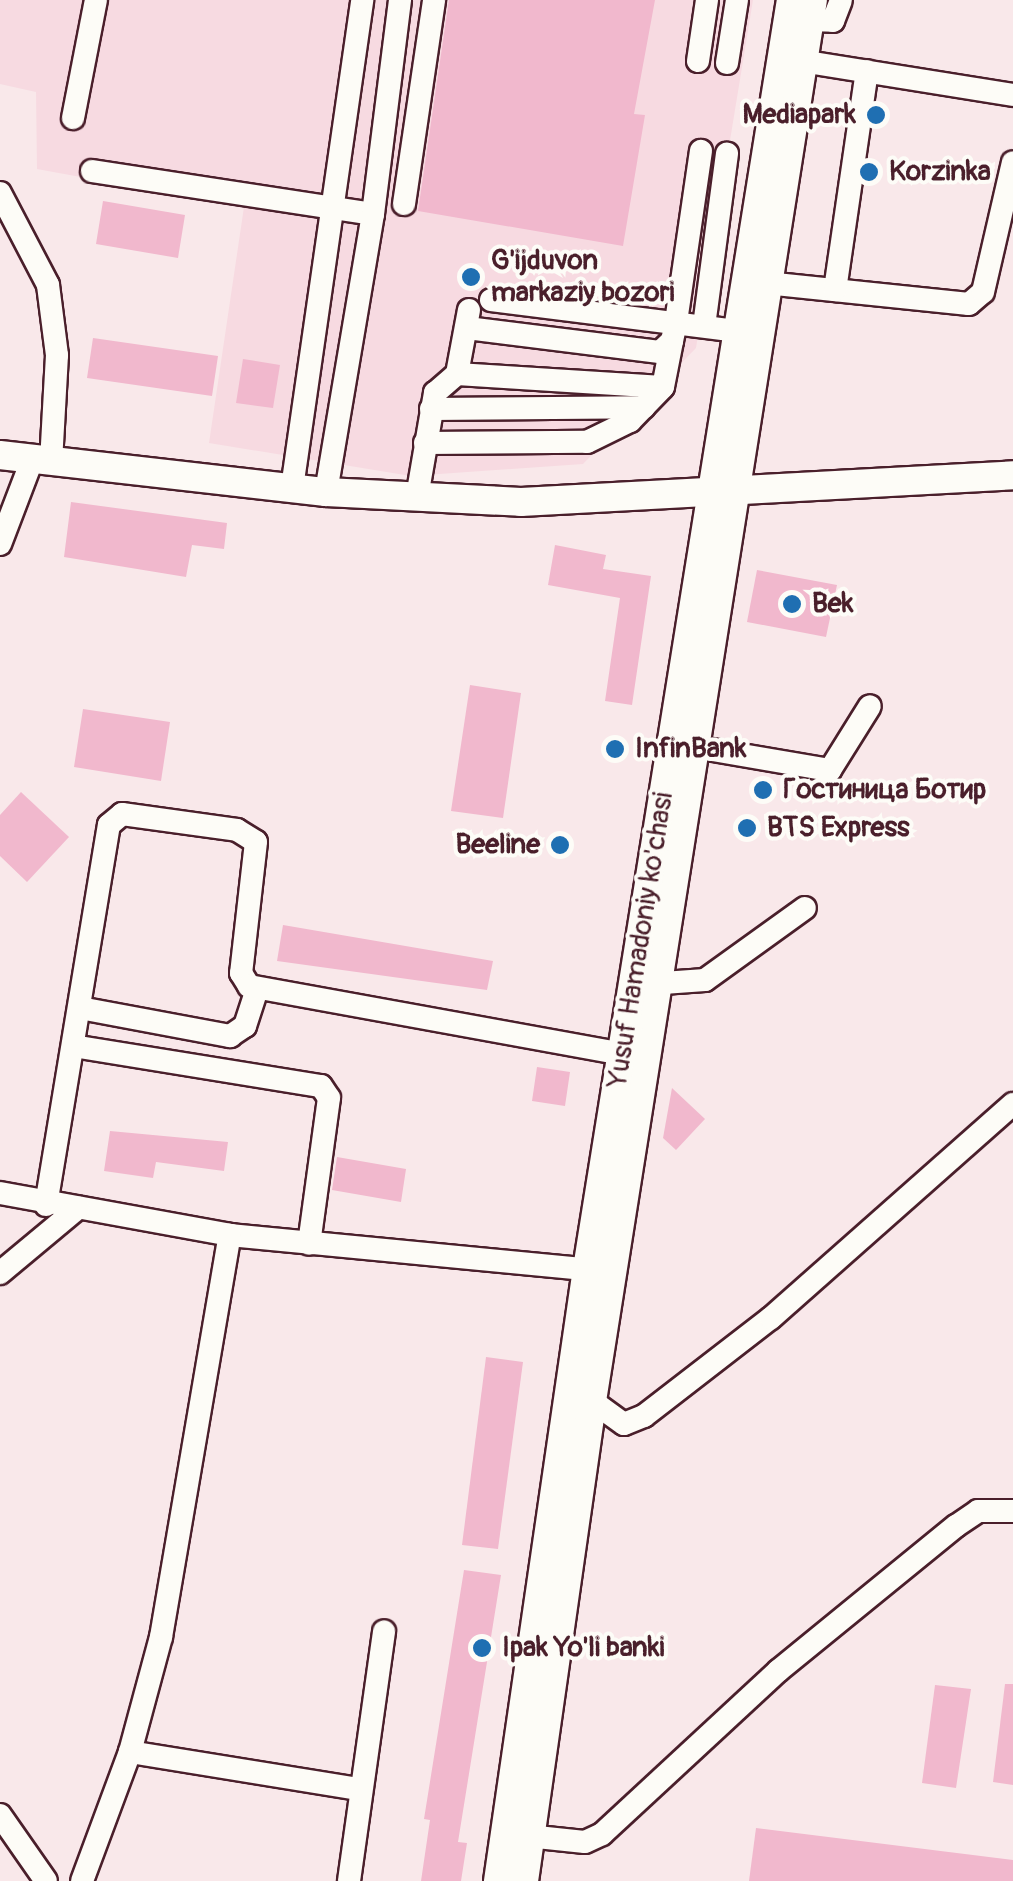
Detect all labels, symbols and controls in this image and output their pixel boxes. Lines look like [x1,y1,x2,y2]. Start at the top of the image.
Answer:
place label: Mediapark [742,98,856,132]
marker: Mediapark [865,104,887,126]
place label: Korzinka [889,155,991,189]
marker: Korzinka [858,161,880,183]
place label: G'ijduvon markaziy bozori [491,244,675,310]
marker: G'ijduvon markaziy bozori [460,266,482,288]
place label: Bek [812,587,853,621]
marker: Bek [781,593,803,615]
place label: InfinBank [635,732,746,766]
marker: InfinBank [604,738,626,760]
place label: Гостиница Ботир [783,773,986,807]
marker: Гостиница Ботир [752,779,774,801]
street label: Yusuf Hamadoniy ko'chasi [601,790,681,1090]
place label: BTS Express [767,811,909,845]
marker: BTS Express [736,817,758,839]
place label: Beeline [456,828,540,862]
marker: Beeline [549,834,571,856]
place label: Ipak Yo'li banki [502,1631,664,1665]
marker: Ipak Yo'li banki [471,1637,493,1659]

